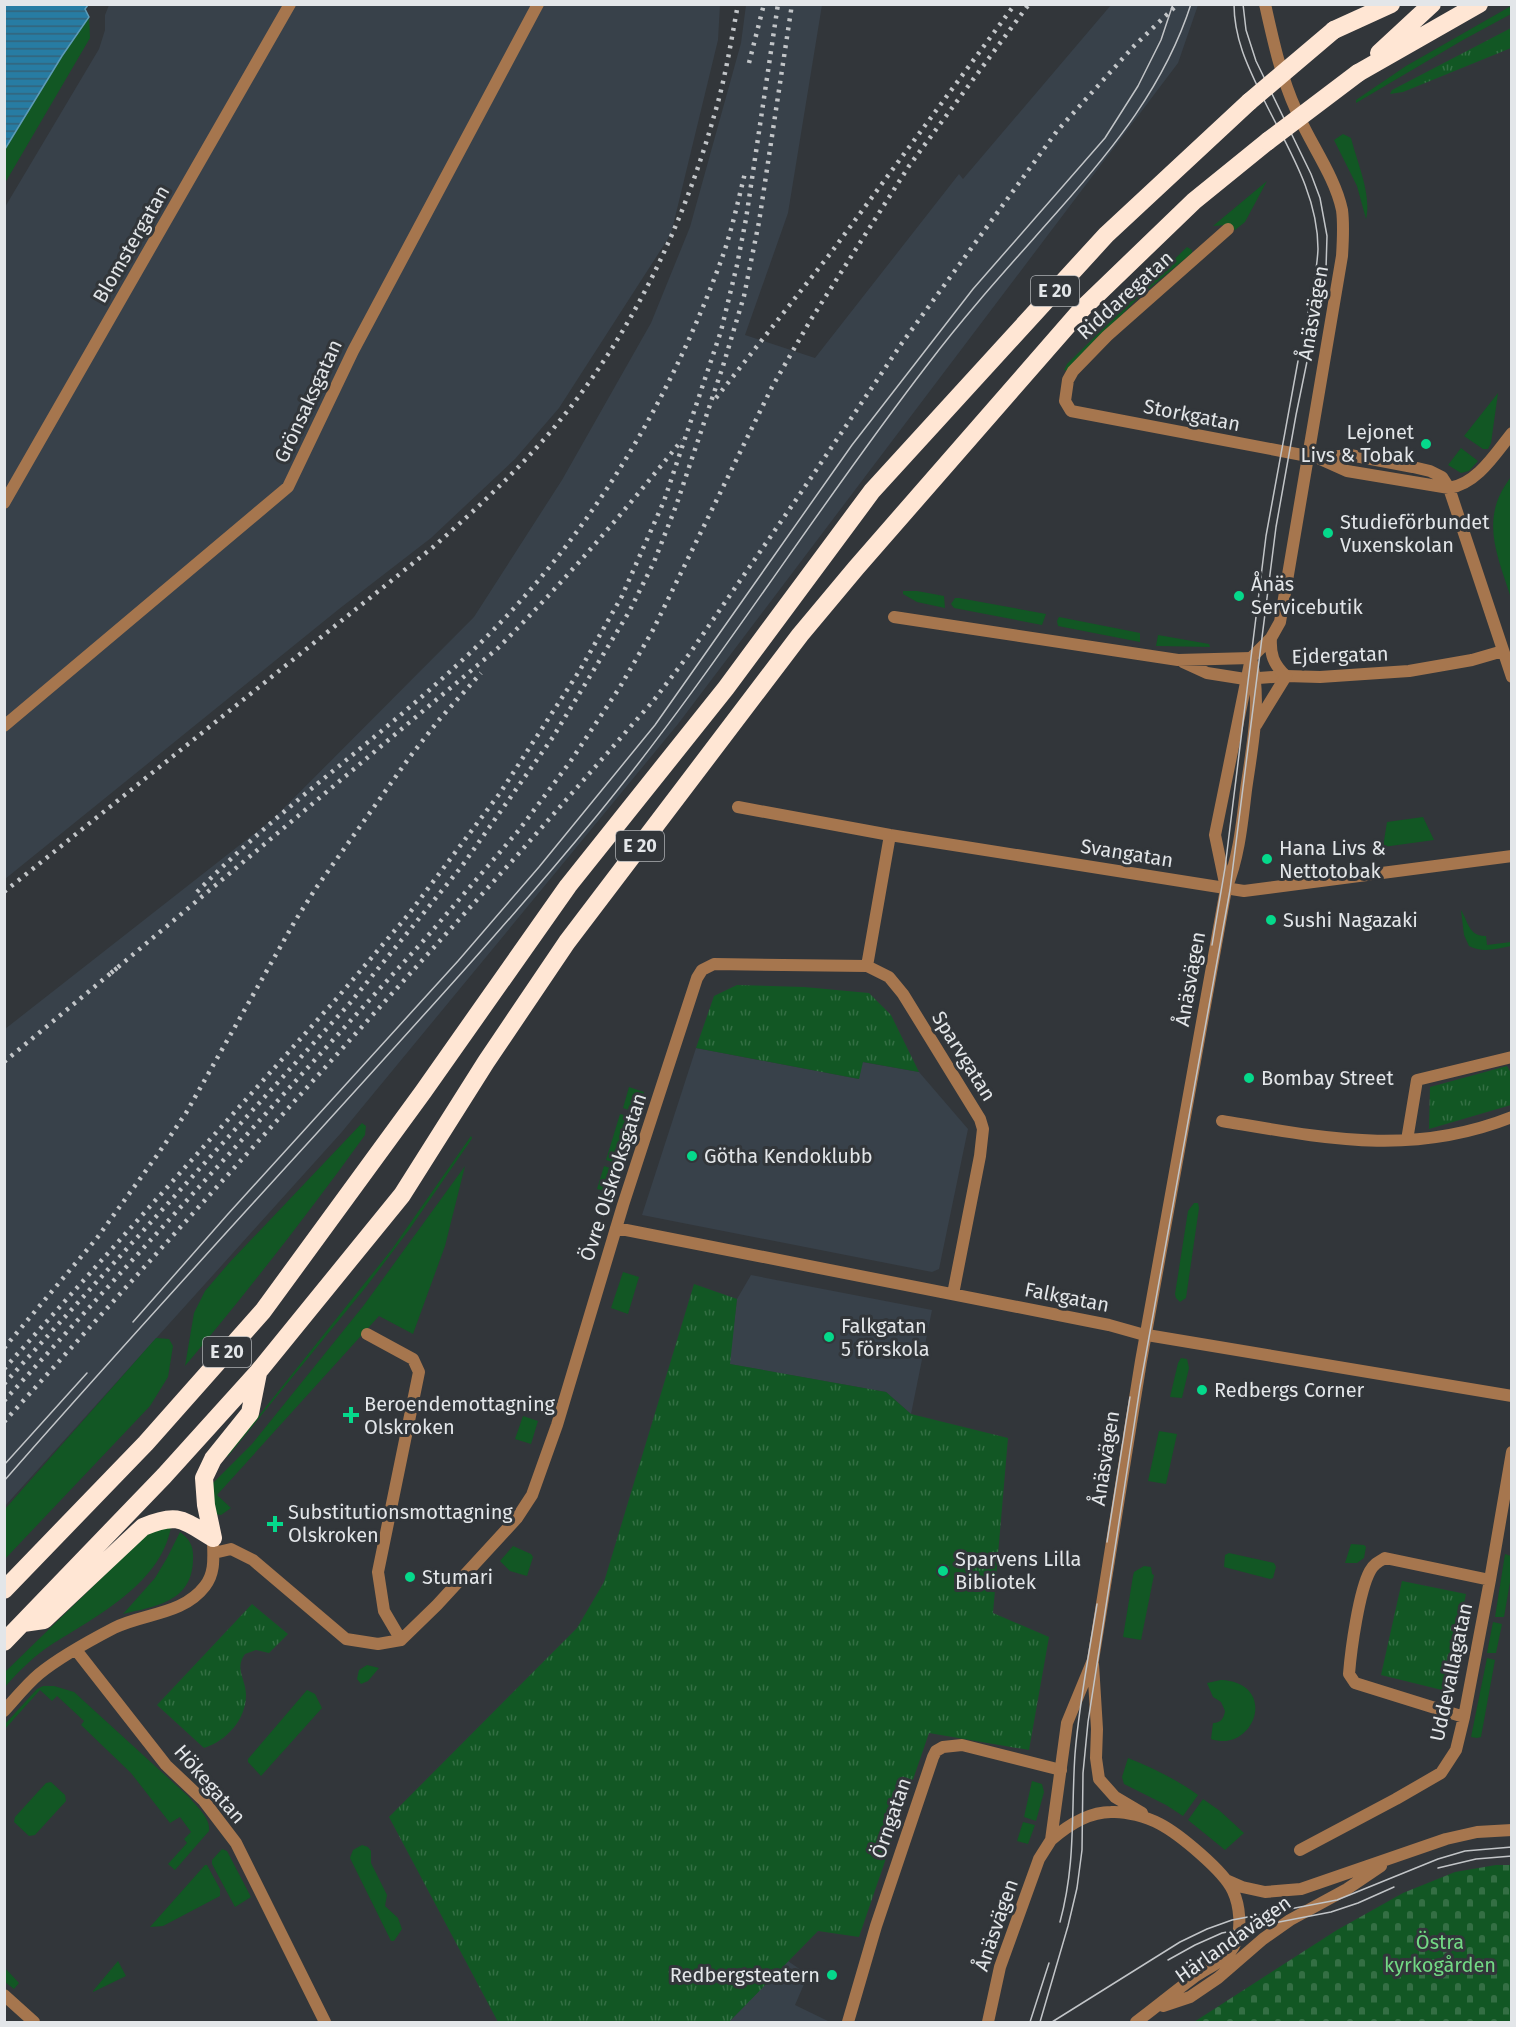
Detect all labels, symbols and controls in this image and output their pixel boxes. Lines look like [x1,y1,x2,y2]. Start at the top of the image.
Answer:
street label: Blomstergatan [88,181,174,307]
street label: Riddaregatan [1072,246,1178,344]
street label: Ånäsvägen [1292,264,1333,362]
road number: E 20 [1031,276,1079,306]
street label: Grönsaksgatan [269,336,347,466]
street label: Storkgatan [1142,394,1242,436]
place label: Lejonet Livs & Tobak [1300,420,1415,467]
marker: Lejonet Livs & Tobak [1419,437,1433,451]
place label: Studieförbundet Vuxenskolan [1340,510,1490,557]
marker: Studieförbundet Vuxenskolan [1321,526,1335,540]
place label: Ånäs Servicebutik [1251,571,1363,619]
marker: Ånäs Servicebutik [1232,589,1246,603]
street label: Ejdergatan [1291,641,1389,669]
road number: E 20 [616,831,664,861]
street label: Svangatan [1079,834,1175,872]
place label: Hana Livs & Nettotobak [1279,836,1386,883]
marker: Hana Livs & Nettotobak [1260,852,1274,866]
place label: Sushi Nagazaki [1283,908,1418,932]
marker: Sushi Nagazaki [1264,913,1278,927]
street label: Ånäsvägen [1169,930,1210,1028]
street label: Sparvgatan [927,1007,1001,1105]
place label: Bombay Street [1261,1066,1394,1090]
marker: Bombay Street [1242,1071,1256,1085]
street label: Övre Olskroksgatan [575,1090,651,1264]
place label: Götha Kendoklubb [704,1144,873,1168]
marker: Götha Kendoklubb [685,1149,699,1163]
street label: Falkgatan [1023,1277,1111,1317]
place label: Falkgatan 5 förskola [841,1314,930,1361]
marker: Falkgatan 5 förskola [822,1330,836,1344]
road number: E 20 [203,1337,251,1367]
place label: Redbergs Corner [1214,1378,1365,1402]
marker: Redbergs Corner [1195,1383,1209,1397]
place label: Beroendemottagning Olskroken [364,1392,556,1439]
marker: Beroendemottagning Olskroken [342,1406,360,1424]
street label: Ånäsvägen [1085,1409,1124,1507]
place label: Substitutionsmottagning Olskroken [288,1500,513,1547]
marker: Substitutionsmottagning Olskroken [266,1515,284,1533]
place label: Sparvens Lilla Bibliotek [955,1547,1081,1594]
marker: Sparvens Lilla Bibliotek [936,1564,950,1578]
place label: Stumari [422,1565,493,1589]
marker: Stumari [403,1570,417,1584]
street label: Uddevallagatan [1425,1601,1477,1743]
street label: Hökegatan [169,1740,251,1828]
street label: Örngatan [866,1774,916,1862]
street label: Ånäsvägen [968,1875,1023,1974]
street label: Härlandavägen [1170,1890,1296,1988]
park label: Östra kyrkogården [1384,1930,1496,1977]
place label: Redbergsteatern [670,1963,820,1987]
marker: Redbergsteatern [825,1968,839,1982]

